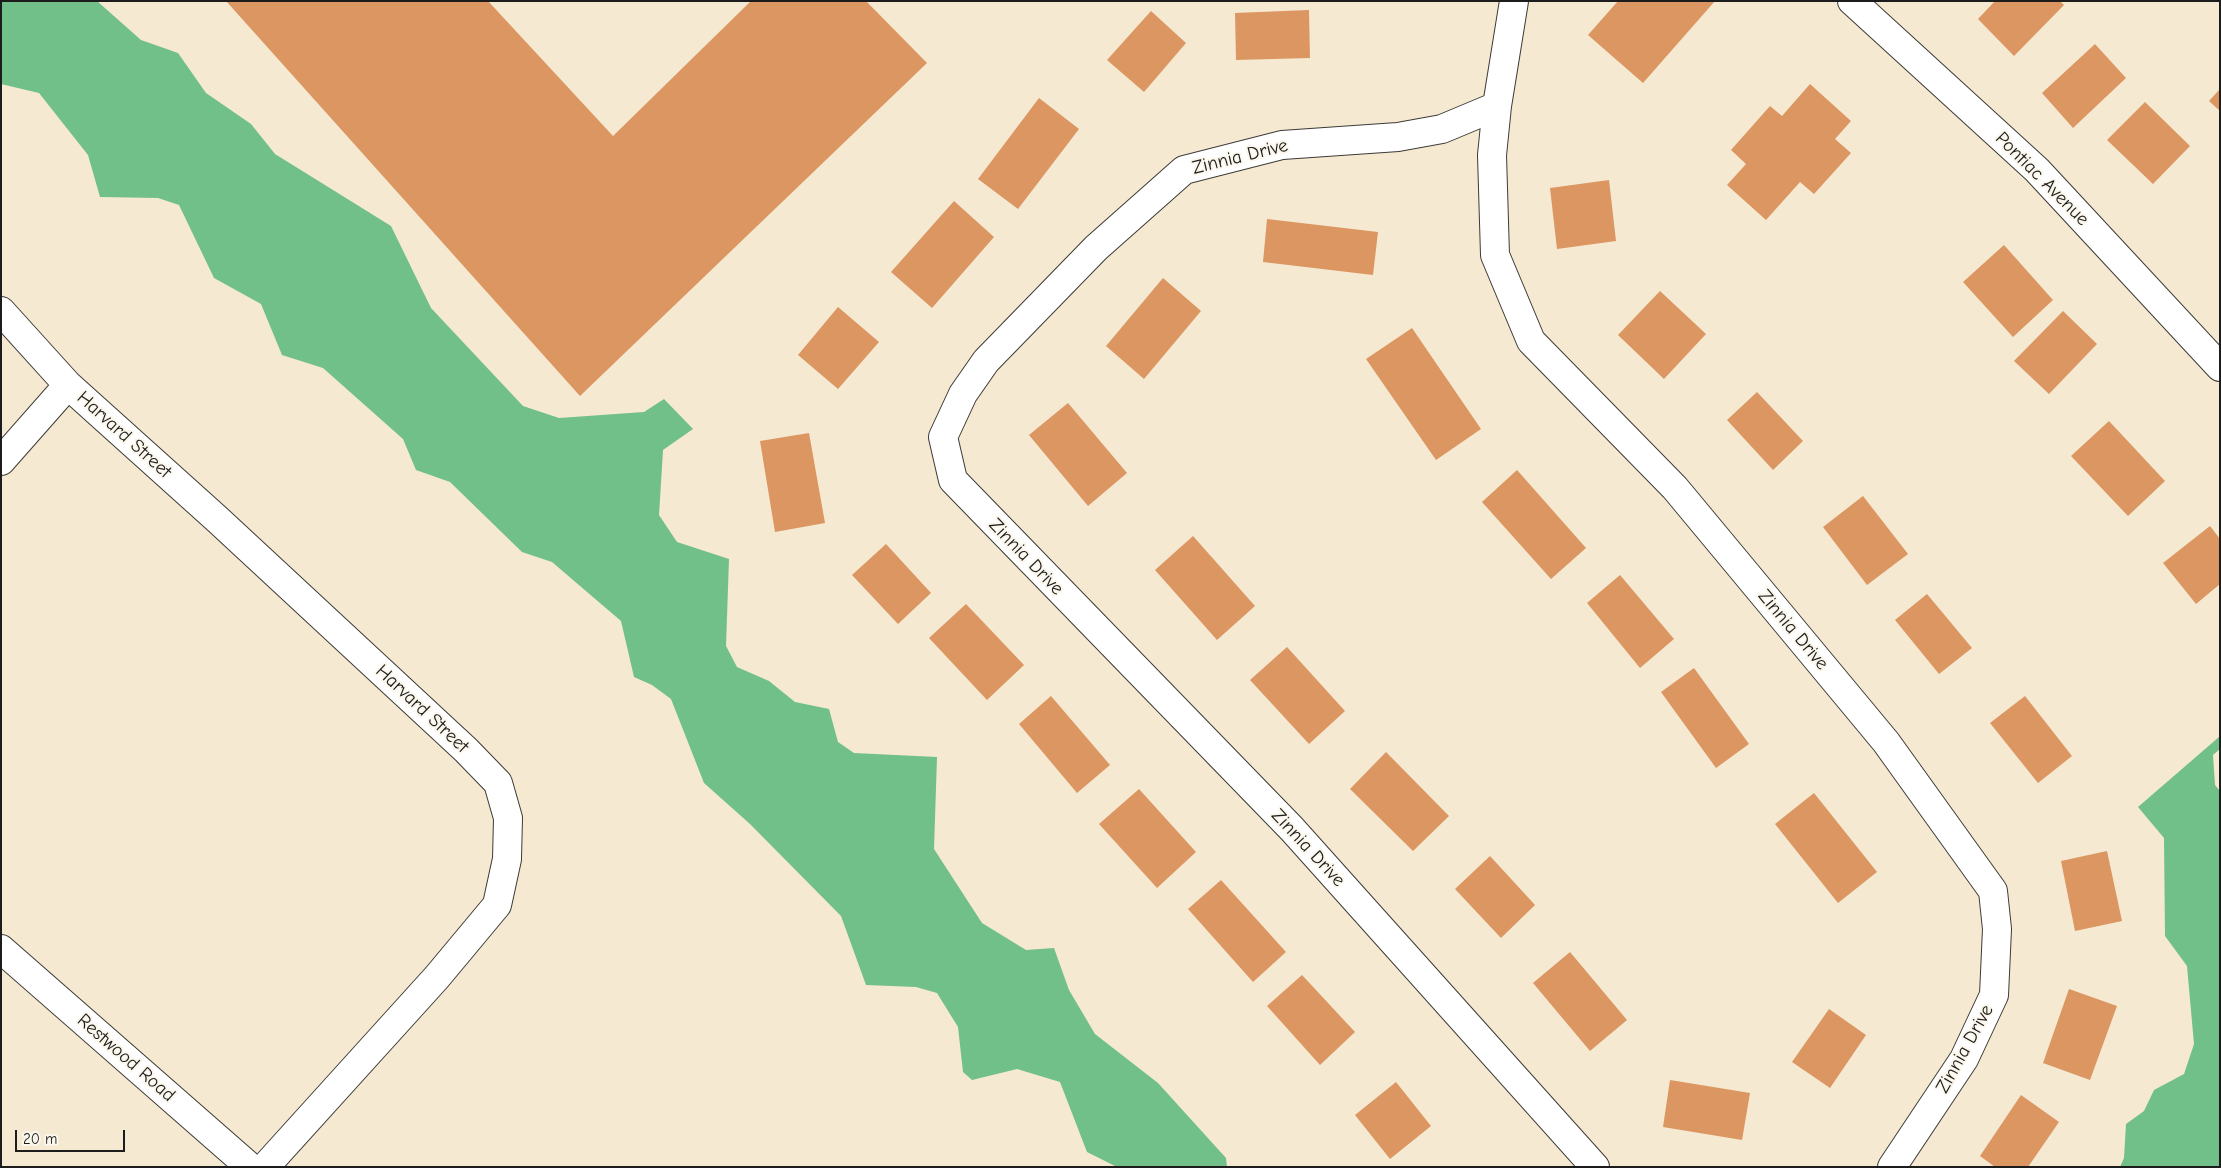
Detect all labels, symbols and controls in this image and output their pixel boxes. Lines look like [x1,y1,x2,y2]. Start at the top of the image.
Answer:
street label: Pontiac Avenue [1990,127,2094,231]
street label: Zinnia Drive [1190,134,1290,180]
street label: Harvard Street [72,387,176,483]
street label: Zinnia Drive [984,514,1068,600]
street label: Zinnia Drive [1753,585,1833,675]
street label: Harvard Street [371,660,473,758]
street label: Zinnia Drive [1266,804,1350,892]
street label: Zinnia Drive [1931,1001,1999,1097]
street label: Restwood Road [72,1009,180,1107]
scale bar [18,1120,128,1152]
text: 20 m [23,1130,57,1148]

